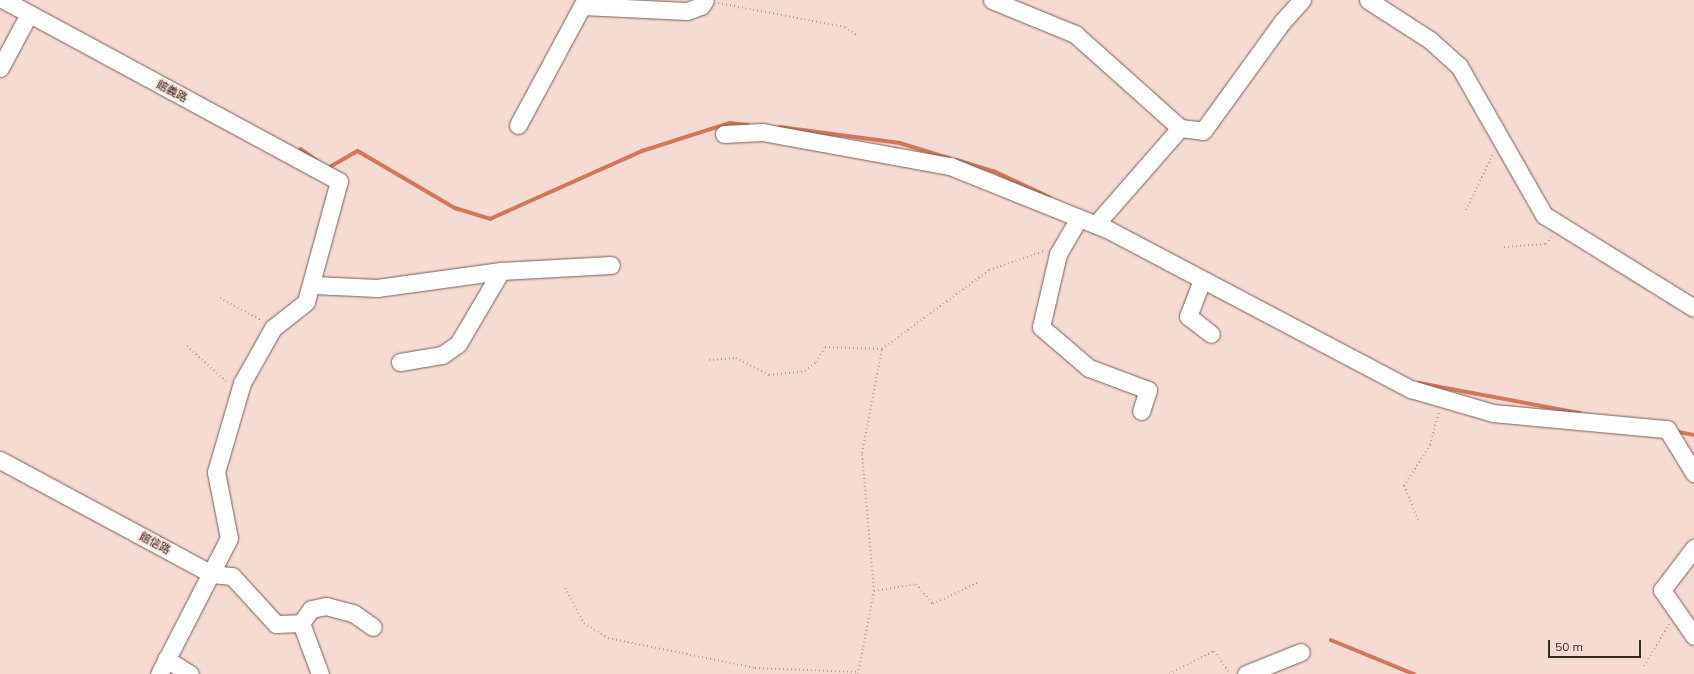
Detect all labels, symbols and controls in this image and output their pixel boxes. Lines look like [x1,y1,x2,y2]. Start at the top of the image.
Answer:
street label: 館義路 [154,77,190,105]
street label: 館信路 [137,529,173,557]
scale bar [1550,632,1643,658]
text: 50 m [1555,639,1583,654]

